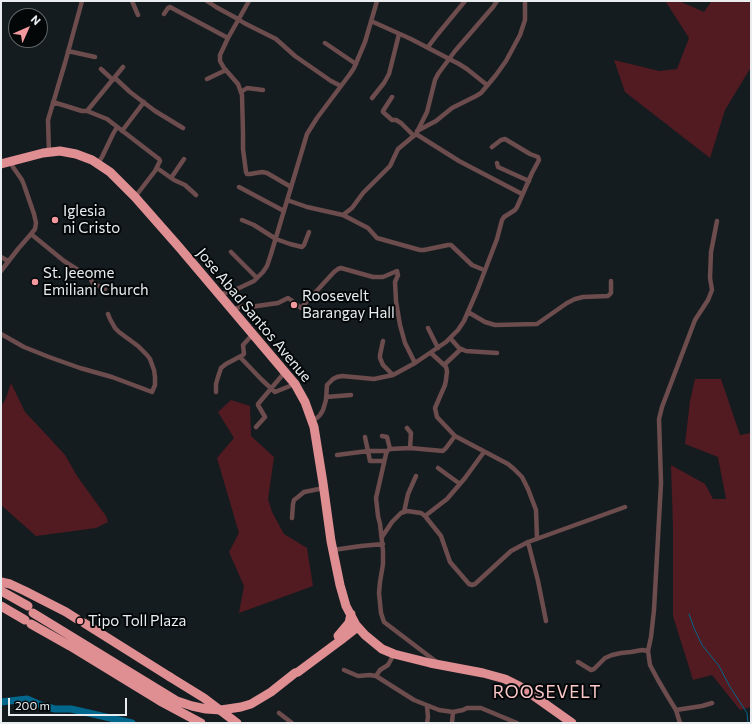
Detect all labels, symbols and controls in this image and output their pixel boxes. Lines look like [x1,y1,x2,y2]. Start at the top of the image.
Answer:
north arrow [8,8,48,48]
text: N [29,12,44,27]
place label: Iglesia ni Cristo [63,202,120,237]
marker: Iglesia ni Cristo [50,215,60,225]
street label: Jose Abad Santos Avenue [193,244,315,386]
place label: St. Jeeome Emiliani Church [43,264,149,299]
marker: St. Jeeome Emiliani Church [30,277,40,287]
place label: Roosevelt Barangay Hall [302,287,395,322]
marker: Roosevelt Barangay Hall [289,300,299,310]
place label: Tipo Toll Plaza [88,612,186,630]
marker: Tipo Toll Plaza [75,616,85,626]
district label: ROOSEVELT [493,682,601,702]
scale bar [10,690,129,716]
text: 200 m [15,698,50,712]

